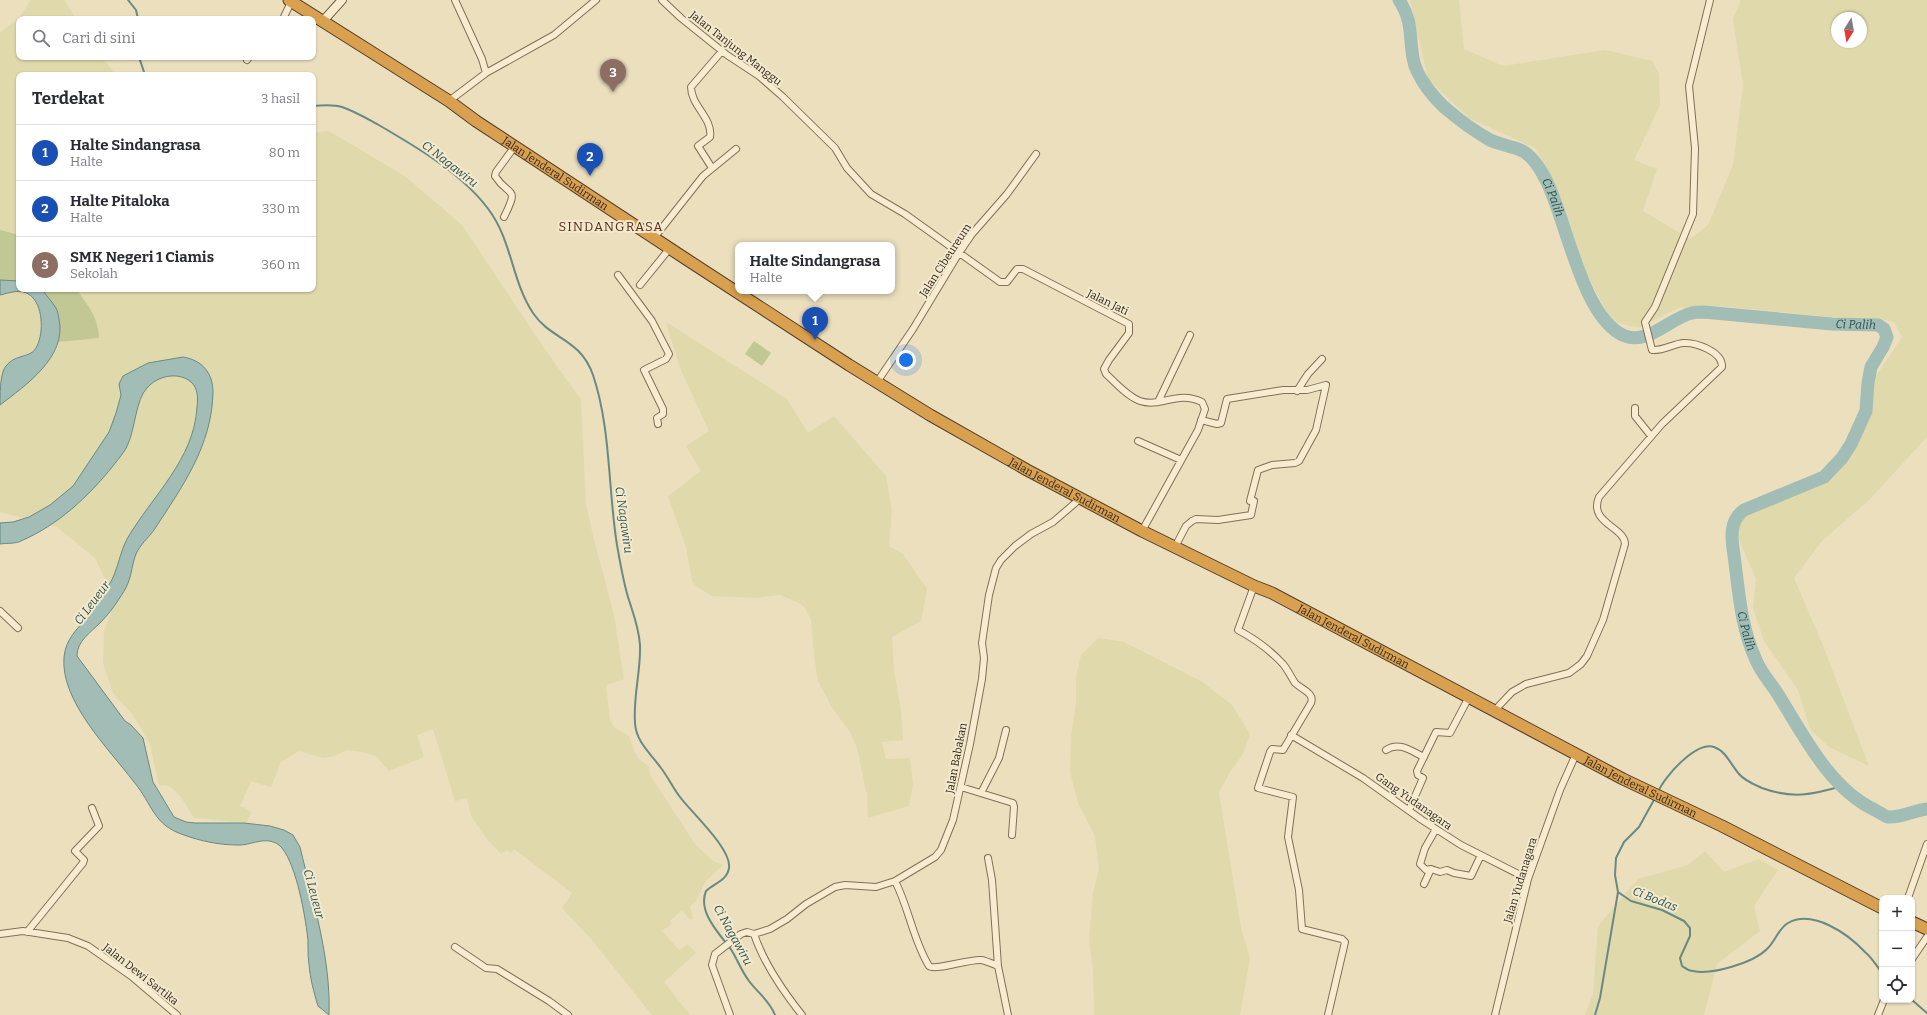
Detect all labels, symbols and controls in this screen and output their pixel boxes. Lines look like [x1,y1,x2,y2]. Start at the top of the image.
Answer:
street label: Jalan Tanjung Manggu [686,8,784,89]
north arrow [1831,12,1867,48]
search box [16,16,316,60]
icon: search [30,27,52,49]
text: Cari di sini [62,29,135,47]
pin: 3 [600,59,626,92]
text: Terdekat [32,88,104,109]
text: 3 hasil [261,91,300,106]
street label: Jalan Jenderal Sudirman [499,134,611,213]
text: Halte Sindangrasa [70,136,201,154]
water label: Ci Nagawiru [419,138,481,190]
pin: 2 [577,143,603,176]
text: 1 [42,145,48,160]
text: 80 m [269,145,300,160]
text: Halte [70,154,103,169]
water label: Ci Palih [1539,176,1567,219]
text: Halte Pitaloka [70,192,170,210]
text: 2 [41,201,49,216]
text: 330 m [262,201,300,216]
text: Halte [70,210,103,225]
district label: SINDANGRASA [559,219,663,234]
street label: Jalan Cibeureum [916,221,974,300]
popup [735,242,895,294]
text: SMK Negeri 1 Ciamis [70,248,214,266]
text: Halte Sindangrasa [750,252,880,270]
text: 3 [41,257,49,272]
text: 360 m [262,257,300,272]
text: Sekolah [70,266,118,281]
text: Halte [750,270,782,285]
street label: Jalan Jati [1084,286,1131,318]
pin: 1 [802,307,828,340]
water label: Ci Palih [1835,317,1876,332]
your location [896,350,916,370]
street label: Jalan Jenderal Sudirman [1006,455,1122,525]
water label: Ci Nagawiru [612,486,636,554]
water label: Ci Leueur [71,578,113,627]
street label: Jalan Jenderal Sudirman [1295,602,1411,672]
water label: Ci Palih [1735,610,1758,653]
street label: Jalan Babakan [943,722,970,796]
street label: Jalan Jenderal Sudirman [1581,753,1699,820]
street label: Gang Yudanagara [1373,770,1455,833]
street label: Jalan Yudanagara [1501,836,1540,926]
water label: Ci Leueur [301,868,328,921]
water label: Ci Bodas [1631,884,1680,914]
map controls [1879,895,1915,1003]
button: + [1879,895,1915,931]
water label: Ci Nagawiru [711,902,755,968]
button: − [1879,931,1915,967]
street label: Jalan Dewi Sartika [100,940,181,1008]
button: locate [1879,967,1915,1003]

